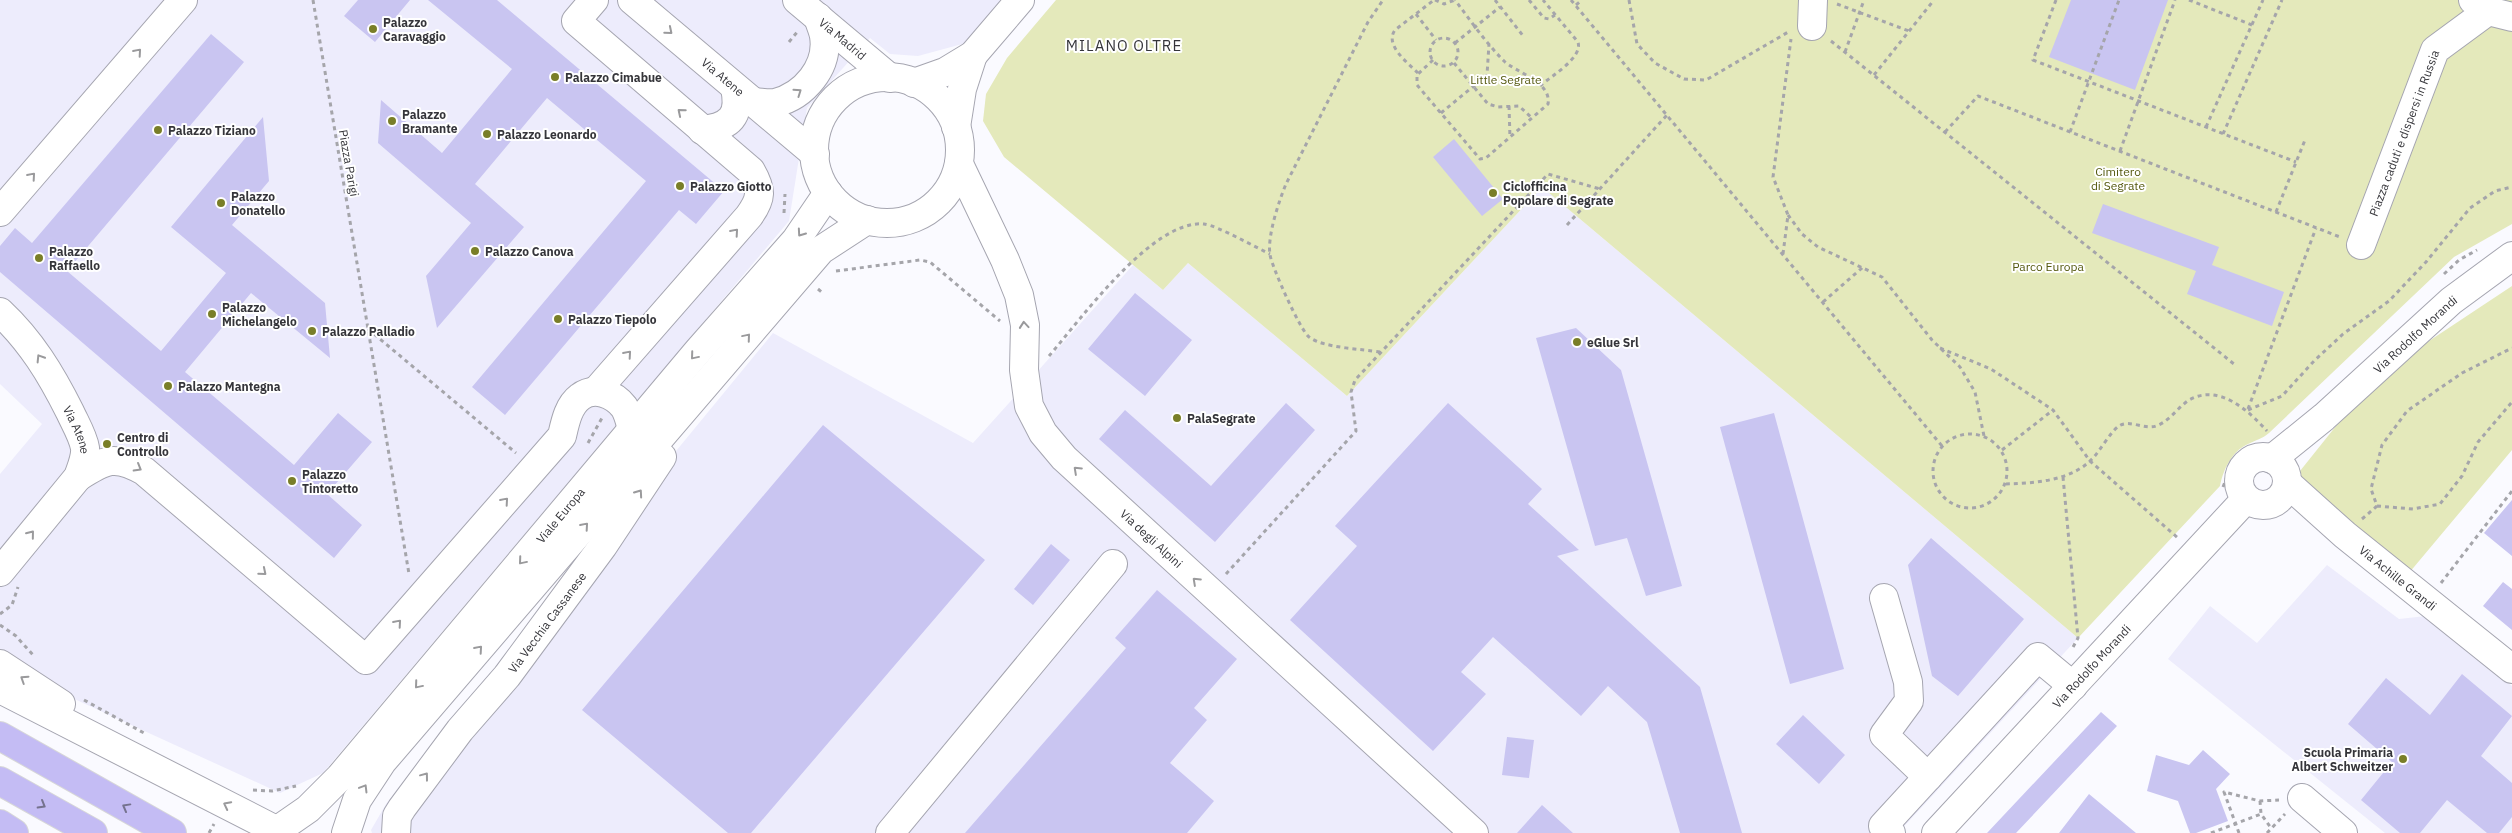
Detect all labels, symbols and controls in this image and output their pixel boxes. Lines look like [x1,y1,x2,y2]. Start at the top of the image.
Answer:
street label: Via Madrid [816,14,870,63]
place label: Palazzo Caravaggio [383,15,446,44]
marker: Palazzo Caravaggio [367,23,379,35]
one-way arrow [663,26,672,35]
district label: MILANO OLTRE [1066,36,1182,55]
street label: Piazza caduti e dispersi in Russia [2365,47,2442,218]
one-way arrow [132,49,141,58]
street label: Via Atene [699,54,748,99]
place label: Palazzo Cimabue [565,70,662,85]
marker: Palazzo Cimabue [549,71,561,83]
park label: Little Segrate [1470,72,1542,87]
one-way arrow [792,89,802,98]
place label: Palazzo Bramante [402,107,458,136]
one-way arrow [678,108,687,117]
marker: Palazzo Bramante [386,115,398,127]
place label: Palazzo Tiziano [168,123,256,138]
marker: Palazzo Tiziano [152,124,164,136]
place label: Palazzo Leonardo [497,127,597,142]
marker: Palazzo Leonardo [481,128,493,140]
street label: Piazza Parigi [336,129,362,197]
park label: Cimitero di Segrate [2091,164,2146,193]
one-way arrow [26,172,35,181]
place label: Palazzo Giotto [690,179,772,194]
place label: Ciclofficina Popolare di Segrate [1503,179,1614,208]
marker: Palazzo Giotto [674,180,686,192]
marker: Ciclofficina Popolare di Segrate [1487,187,1499,199]
place label: Palazzo Donatello [231,189,286,218]
marker: Palazzo Donatello [215,197,227,209]
one-way arrow [798,227,806,236]
one-way arrow [729,228,738,237]
place label: Palazzo Raffaello [49,244,100,273]
place label: Palazzo Canova [485,244,574,259]
marker: Palazzo Canova [469,245,481,257]
marker: Palazzo Raffaello [33,252,45,264]
park label: Parco Europa [2012,259,2084,274]
street label: Via Rodolfo Morandi [2370,292,2460,376]
place label: Palazzo Michelangelo [222,300,297,329]
marker: Palazzo Michelangelo [206,308,218,320]
place label: Palazzo Tiepolo [568,312,657,327]
marker: Palazzo Tiepolo [552,313,564,325]
one-way arrow [1019,321,1030,329]
place label: Palazzo Palladio [322,324,415,339]
marker: Palazzo Palladio [306,325,318,337]
one-way arrow [742,333,751,342]
place label: eGlue Srl [1587,335,1639,350]
marker: eGlue Srl [1571,336,1583,348]
one-way arrow [690,350,699,359]
one-way arrow [622,351,631,360]
one-way arrow [37,355,47,364]
place label: Palazzo Mantegna [178,379,281,394]
marker: Palazzo Mantegna [162,380,174,392]
street label: Via Atene [60,403,93,454]
place label: PalaSegrate [1187,411,1256,426]
marker: PalaSegrate [1171,412,1183,424]
place label: Centro di Controllo [117,430,169,459]
marker: Centro di Controllo [101,438,113,450]
one-way arrow [132,461,141,471]
place label: Palazzo Tintoretto [302,467,359,496]
one-way arrow [1073,467,1082,476]
marker: Palazzo Tintoretto [286,475,298,487]
street label: Viale Europa [533,484,588,546]
one-way arrow [633,489,642,499]
one-way arrow [499,497,508,506]
street label: Via degli Alpini [1117,506,1186,571]
one-way arrow [579,523,588,532]
one-way arrow [25,531,34,540]
street label: Via Achille Grandi [2356,542,2440,613]
one-way arrow [519,555,528,564]
one-way arrow [257,566,266,575]
street label: Via Vecchia Cassanese [504,568,589,676]
one-way arrow [1193,578,1202,587]
one-way arrow [392,620,401,629]
street label: Via Rodolfo Morandi [2049,621,2133,711]
one-way arrow [473,646,482,655]
one-way arrow [20,676,30,685]
one-way arrow [414,680,423,689]
place label: Scuola Primaria Albert Schweitzer [2292,745,2393,774]
marker: Scuola Primaria Albert Schweitzer [2397,753,2409,765]
one-way arrow [420,773,428,782]
one-way arrow [357,784,367,793]
one-way arrow [37,798,46,808]
one-way arrow [223,801,232,811]
one-way arrow [122,803,131,813]

